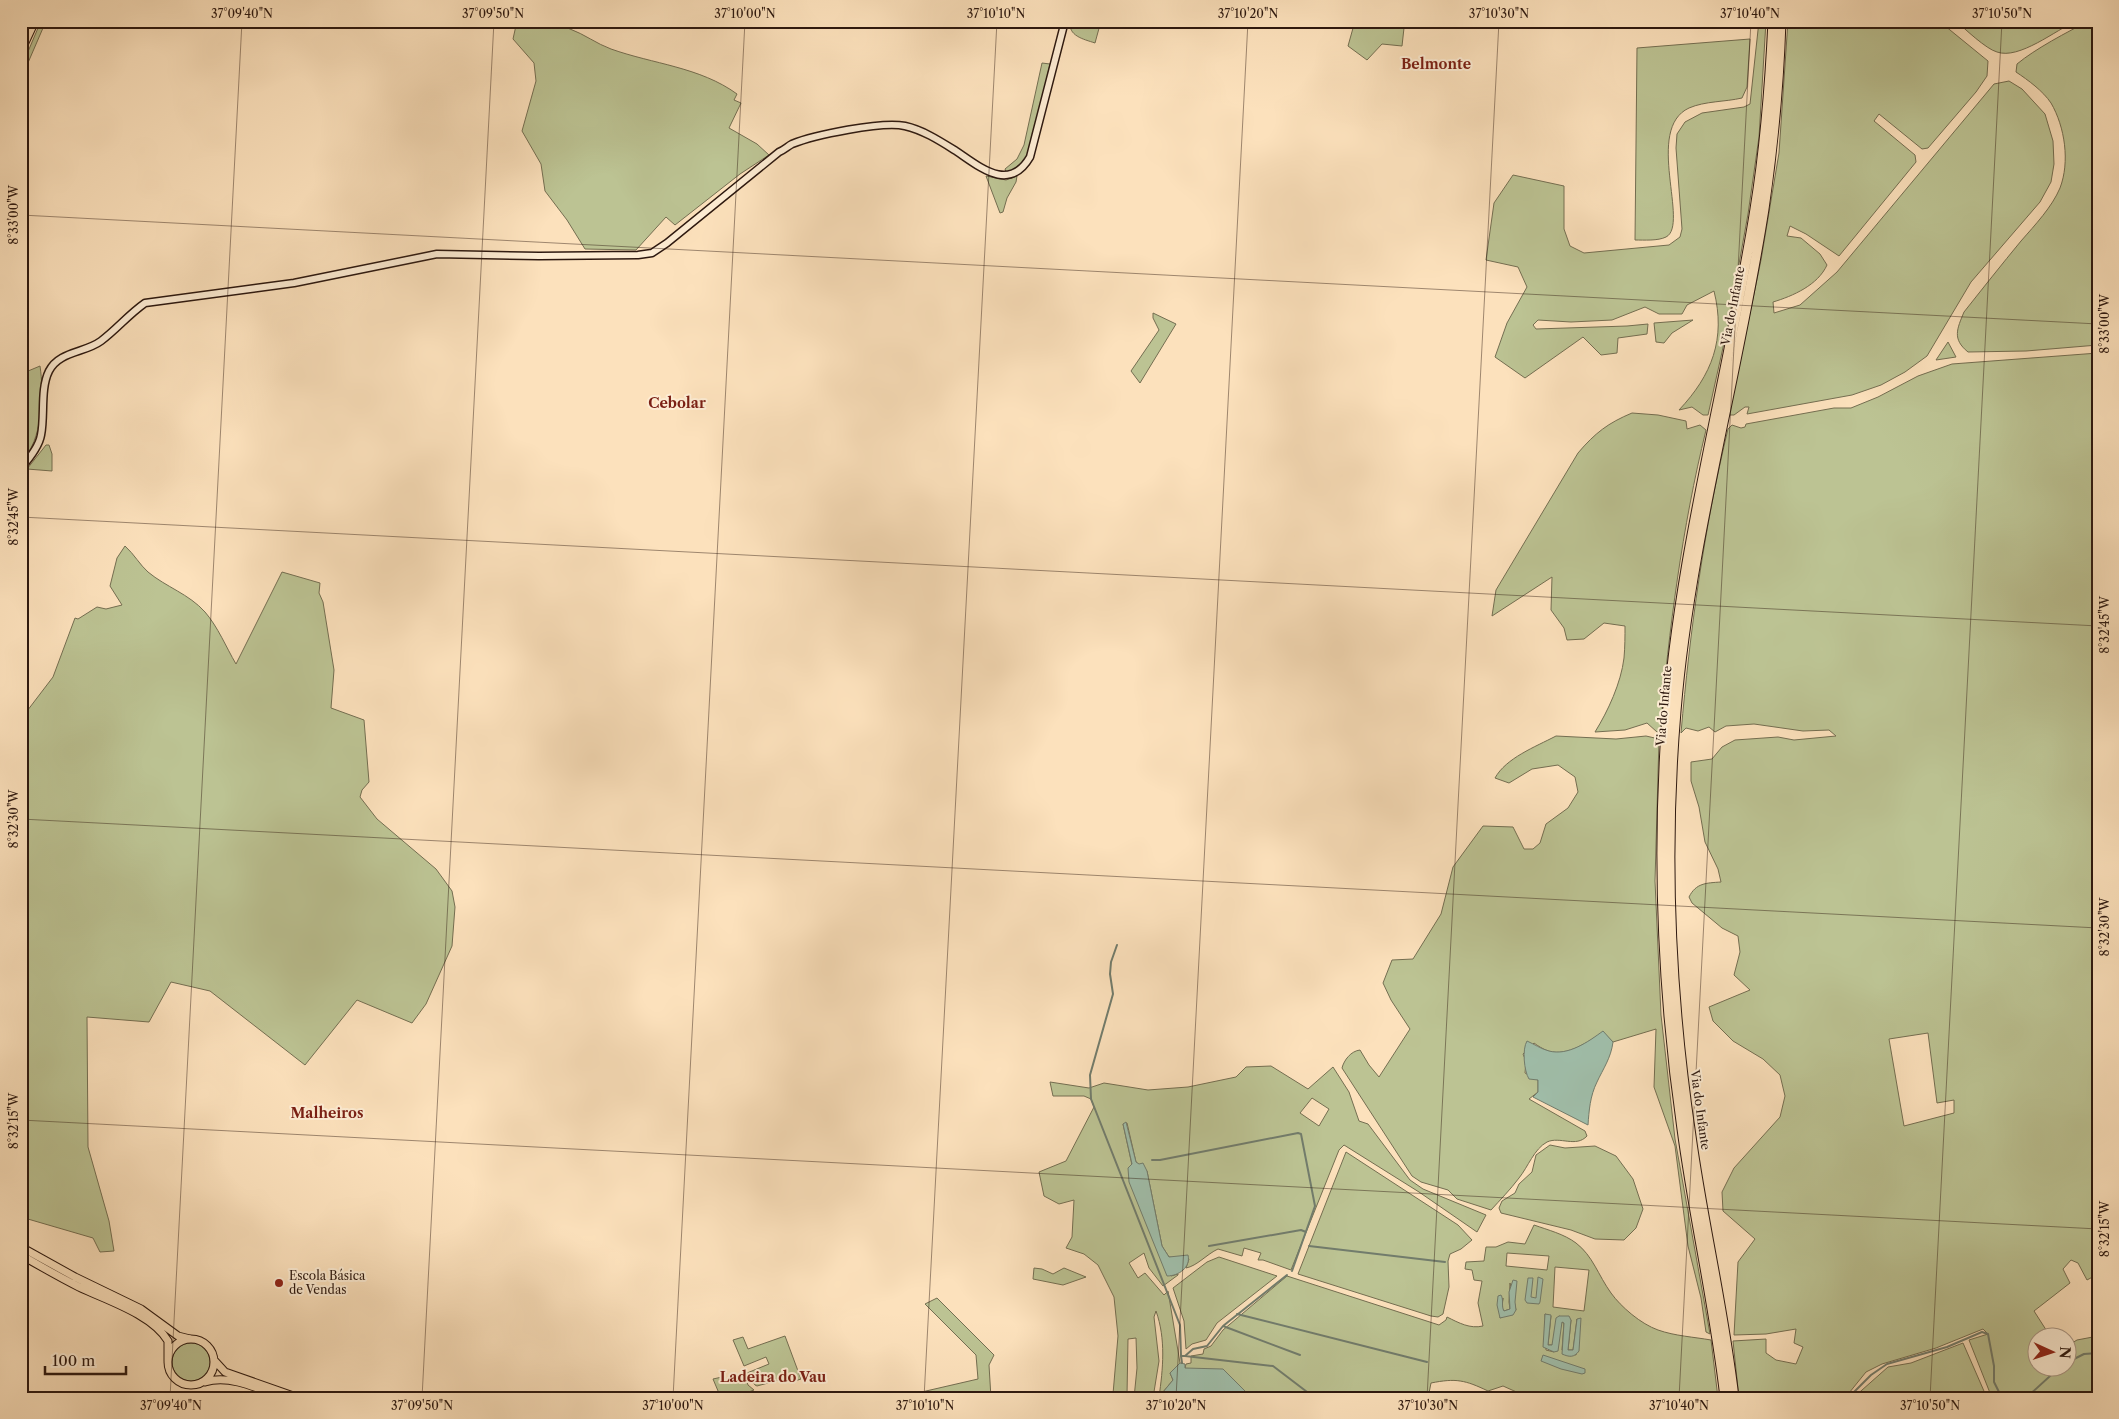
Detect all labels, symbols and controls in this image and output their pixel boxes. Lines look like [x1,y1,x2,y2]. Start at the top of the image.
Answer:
text: 37°09'40"N [211,6,273,21]
text: 37°09'50"N [462,6,524,21]
text: 37°10'00"N [714,6,776,21]
text: 37°10'10"N [967,6,1025,21]
text: 37°10'20"N [1218,6,1278,21]
text: 37°10'30"N [1469,6,1529,21]
text: 37°10'40"N [1720,6,1780,21]
text: 37°10'50"N [1972,6,2032,21]
district label: Belmonte [1401,55,1471,73]
text: 8°33'00"W [6,184,21,245]
street label: Via do Infante [1717,265,1748,348]
text: 8°33'00"W [2097,293,2112,354]
district label: Cebolar [648,394,706,412]
text: 8°32'45"W [6,487,21,546]
text: 8°32'45"W [2097,595,2112,654]
street label: Via do Infante [1652,665,1675,748]
text: 8°32'30"W [6,789,21,848]
text: 8°32'30"W [2097,897,2112,956]
street label: Via do Infante [1687,1068,1714,1151]
text: 8°32'15"W [6,1092,21,1149]
district label: Malheiros [291,1104,363,1122]
text: 8°32'15"W [2097,1200,2112,1257]
place label: Escola Básica de Vendas [289,1268,366,1297]
marker: Escola Básica de Vendas [273,1277,285,1289]
north arrow [2026,1326,2076,1376]
scale bar [45,1344,126,1376]
text: N [2056,1346,2074,1359]
text: 100 m [52,1351,95,1370]
district label: Ladeira do Vau [720,1368,826,1386]
text: 37°09'40"N [140,1398,202,1413]
text: 37°09'50"N [391,1398,453,1413]
text: 37°10'00"N [642,1398,704,1413]
text: 37°10'10"N [896,1398,954,1413]
text: 37°10'20"N [1146,1398,1206,1413]
text: 37°10'30"N [1398,1398,1458,1413]
text: 37°10'40"N [1649,1398,1709,1413]
text: 37°10'50"N [1900,1398,1960,1413]

